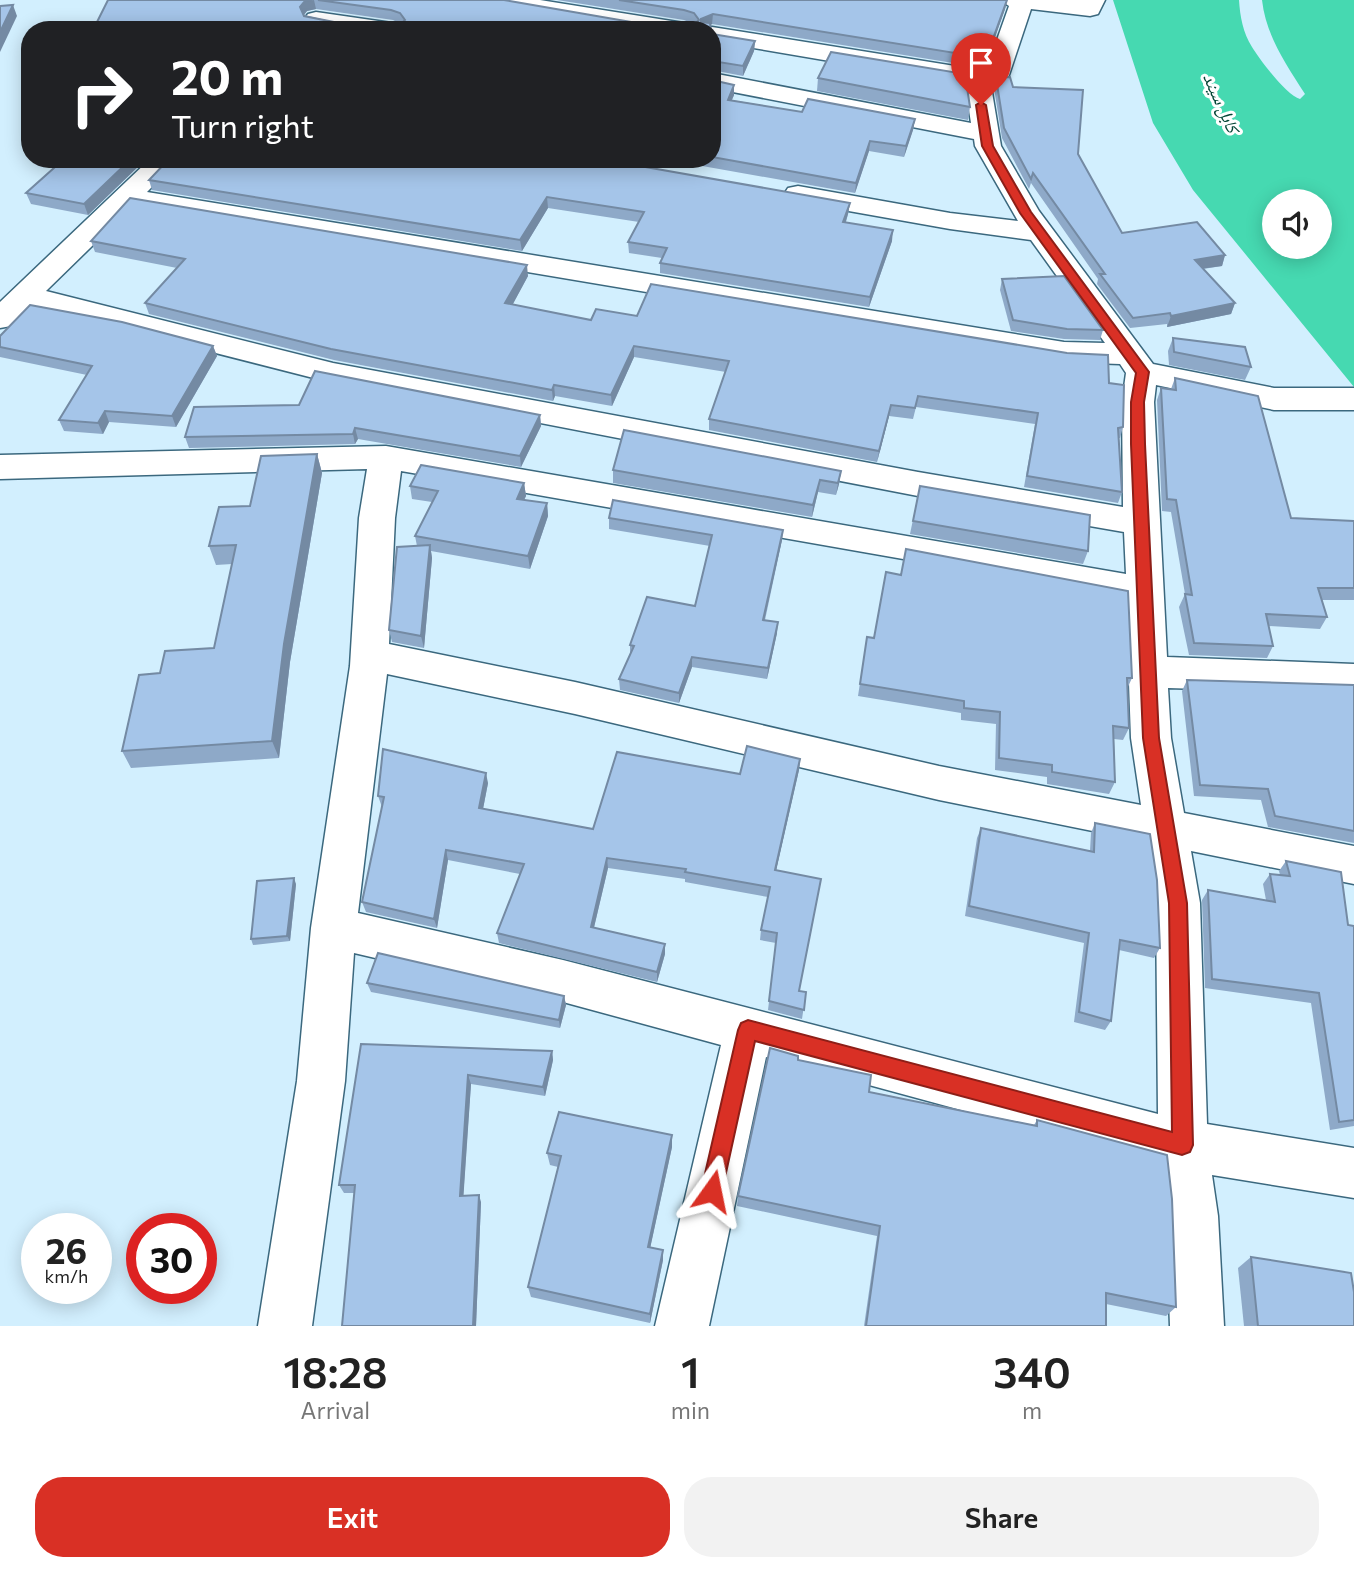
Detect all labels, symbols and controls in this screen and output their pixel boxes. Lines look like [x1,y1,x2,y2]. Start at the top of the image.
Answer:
pin [951,33,1011,105]
icon: arrive [962,44,1000,82]
text: 20 m [171,45,283,105]
icon: right [56,49,147,140]
water label: کابل سيند [1198,69,1246,140]
text: Turn right [171,105,314,145]
map controls [1262,189,1332,259]
button: sound [1262,189,1332,259]
position arrow [675,1154,749,1228]
speed limit sign: 30 [126,1213,217,1304]
text: 26 [46,1228,87,1271]
text: km/h [45,1265,88,1287]
text: 18:28 [283,1345,388,1397]
text: 1 [681,1345,700,1397]
text: 340 [993,1345,1071,1397]
text: Arrival [301,1396,370,1424]
text: min [671,1396,710,1424]
text: m [1022,1396,1042,1424]
button: Exit [35,1477,670,1557]
button: Share [684,1477,1319,1557]

